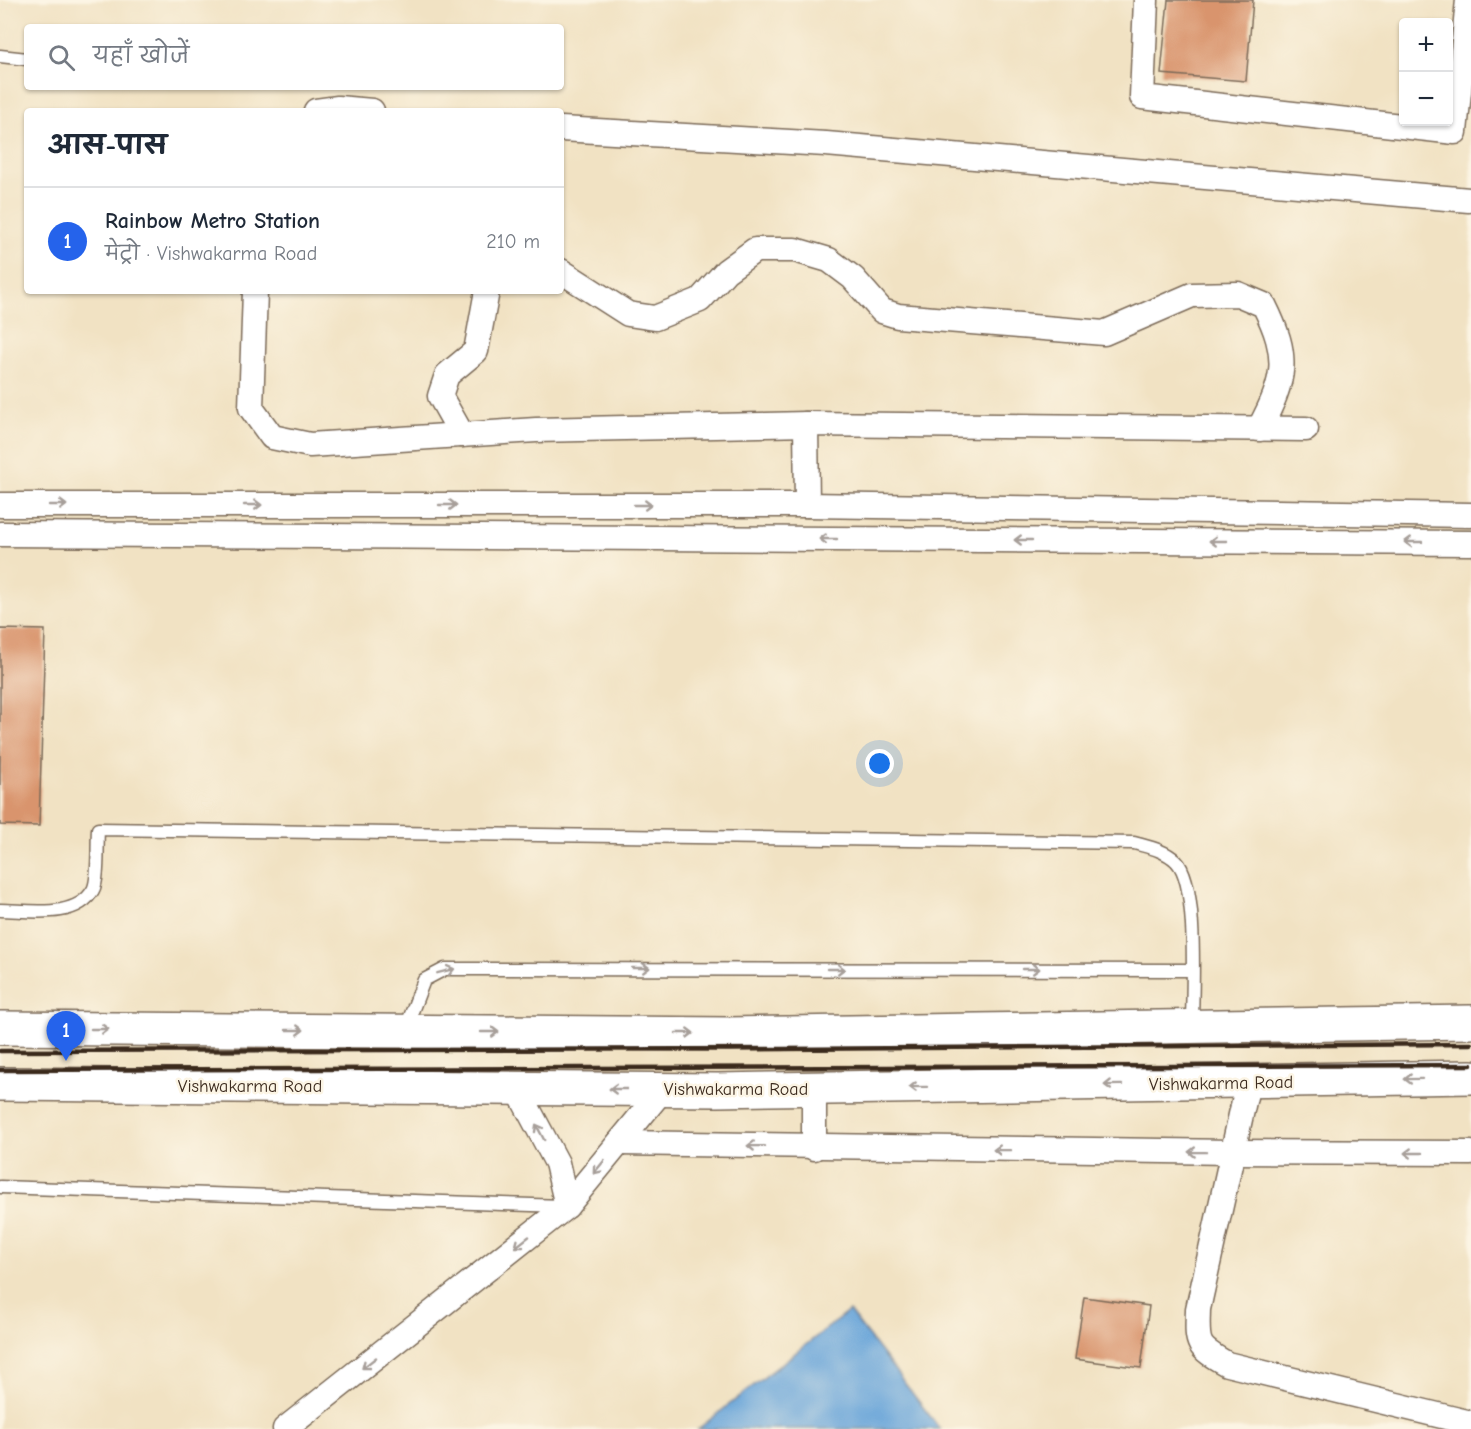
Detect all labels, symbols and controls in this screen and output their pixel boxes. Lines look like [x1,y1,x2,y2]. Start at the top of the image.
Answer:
map controls [1399,18,1453,126]
button: + [1399,18,1453,72]
search box [24,24,564,90]
icon: search [45,41,78,74]
text: यहाँ खोजें [93,43,189,69]
button: − [1399,72,1453,126]
text: आस-पास [48,131,167,161]
text: Rainbow Metro Station [105,208,320,234]
text: 1 [64,230,71,253]
text: 210 m [486,230,540,253]
text: मेट्रो · Vishwakarma Road [105,242,317,265]
one-way arrow [48,499,68,511]
one-way arrow [243,499,263,511]
one-way arrow [438,499,458,511]
one-way arrow [633,499,653,511]
one-way arrow [818,533,838,545]
one-way arrow [1013,534,1033,546]
one-way arrow [1208,535,1228,547]
one-way arrow [1403,536,1423,548]
your location [865,749,894,778]
one-way arrow [630,962,650,974]
one-way arrow [825,963,845,975]
one-way arrow [1020,963,1040,975]
one-way arrow [436,964,455,976]
pin: 1 [46,1012,86,1061]
one-way arrow [90,1023,110,1035]
one-way arrow [285,1024,305,1036]
one-way arrow [480,1026,500,1038]
one-way arrow [675,1028,695,1039]
street label: Vishwakarma Road [1149,1072,1293,1095]
one-way arrow [1403,1073,1423,1085]
street label: Vishwakarma Road [178,1076,322,1097]
street label: Vishwakarma Road [664,1079,808,1100]
one-way arrow [1103,1079,1123,1090]
one-way arrow [908,1081,928,1093]
one-way arrow [608,1083,628,1095]
one-way arrow [534,1123,545,1141]
one-way arrow [746,1141,766,1152]
one-way arrow [992,1144,1012,1156]
one-way arrow [1187,1146,1207,1158]
one-way arrow [1403,1147,1423,1159]
one-way arrow [593,1159,606,1175]
one-way arrow [514,1236,530,1249]
one-way arrow [361,1357,377,1370]

